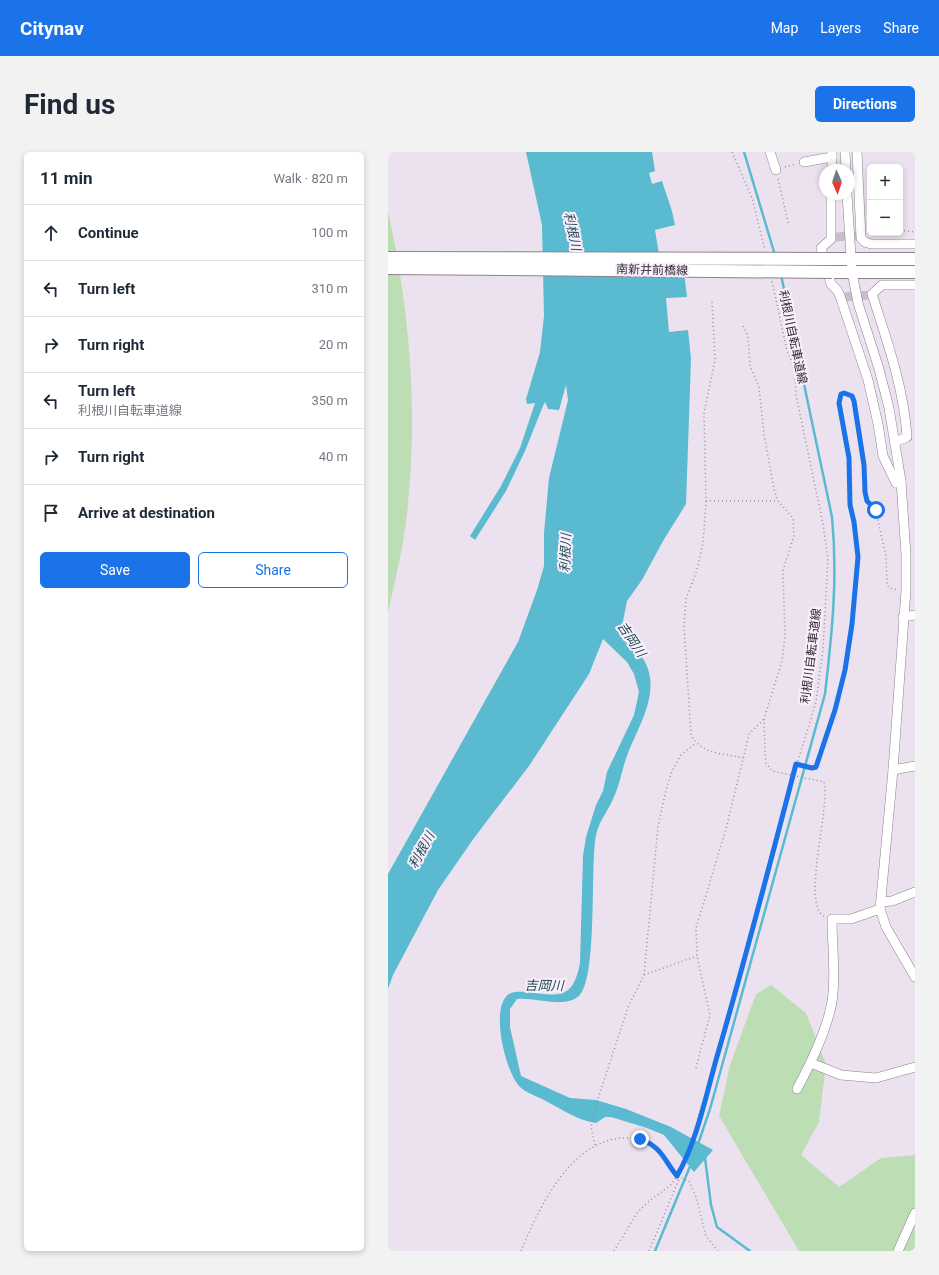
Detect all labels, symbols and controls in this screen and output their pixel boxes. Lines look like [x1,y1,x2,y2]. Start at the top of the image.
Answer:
text: Citynav [20,17,84,40]
text: Map [771,20,798,36]
text: Layers [820,20,861,36]
text: Share [883,20,919,36]
button: Directions [815,86,915,122]
text: Find us [24,88,115,121]
north arrow [819,164,855,200]
map controls [867,164,903,236]
button: + [867,164,903,200]
text: 11 min [40,168,93,188]
text: Walk · 820 m [273,171,348,186]
button: − [867,200,903,236]
water label: 利根川 [561,210,584,254]
icon: ahead [40,222,62,244]
text: Continue [78,224,139,242]
text: 100 m [311,225,348,240]
street label: 南新井前橋線 [616,262,688,278]
icon: left [40,278,62,300]
text: Turn left [78,280,135,298]
text: 310 m [311,281,348,296]
street label: 利根川自転車道線 [776,289,810,385]
icon: right [40,334,62,356]
text: Turn right [78,336,144,354]
text: 20 m [319,337,348,352]
text: Turn left [78,382,135,400]
icon: left [40,390,62,412]
text: 350 m [311,393,348,408]
text: 利根川自転車道線 [78,403,182,418]
icon: right [40,446,62,468]
text: Turn right [78,448,144,466]
text: 40 m [319,449,348,464]
route start [867,501,885,519]
icon: arrive [40,502,62,524]
text: Arrive at destination [78,504,215,522]
water label: 利根川 [557,531,574,573]
button: Save [40,552,190,588]
button: Share [198,552,348,588]
street label: 利根川自転車道線 [798,607,824,705]
water label: 吉岡川 [614,619,650,661]
water label: 利根川 [405,828,438,871]
water label: 吉岡川 [524,978,566,993]
route end [631,1130,649,1148]

